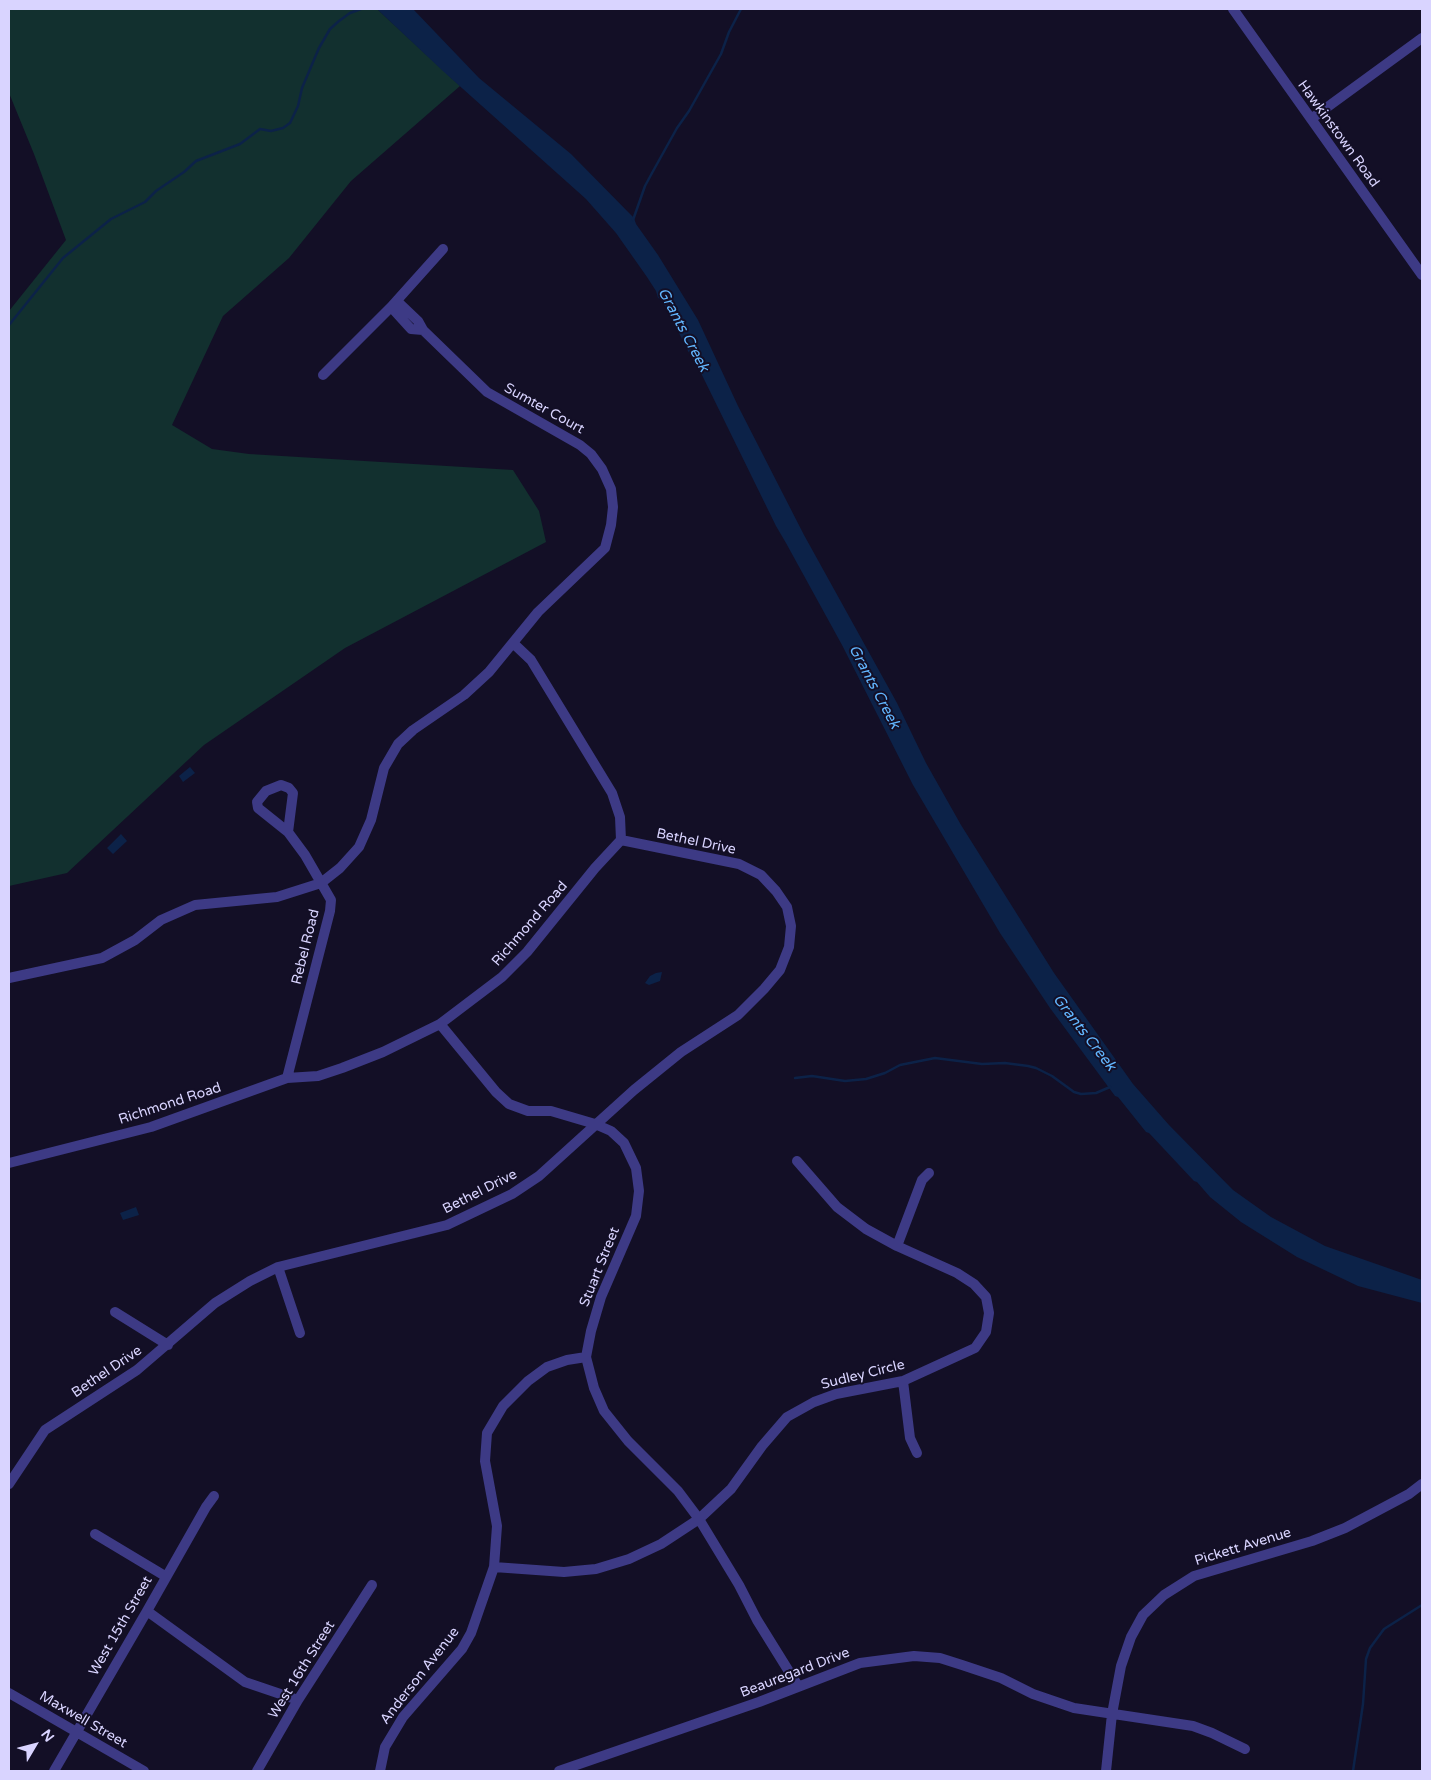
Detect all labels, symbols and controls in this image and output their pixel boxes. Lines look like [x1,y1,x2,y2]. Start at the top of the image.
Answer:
street label: Hawkinstown Road [1294,77,1382,191]
water label: Grants Creek [653,285,713,375]
street label: Sumter Court [501,380,587,438]
water label: Grants Creek [844,642,904,732]
street label: Bethel Drive [655,825,737,859]
street label: Richmond Road [489,878,571,970]
street label: Rebel Road [289,908,323,986]
water label: Grants Creek [1048,991,1120,1075]
street label: Richmond Road [117,1079,223,1129]
street label: Bethel Drive [440,1166,520,1218]
street label: Stuart Street [576,1225,624,1309]
street label: Bethel Drive [69,1342,145,1402]
street label: Sudley Circle [819,1356,907,1394]
street label: Pickett Avenue [1193,1524,1293,1570]
street label: West 15th Street [86,1573,156,1679]
street label: West 16th Street [265,1618,339,1722]
street label: Anderson Avenue [377,1624,463,1728]
street label: Beauregard Drive [738,1644,852,1702]
street label: Maxwell Street [36,1688,130,1752]
north arrow [10,1720,60,1770]
text: N [37,1726,58,1745]

